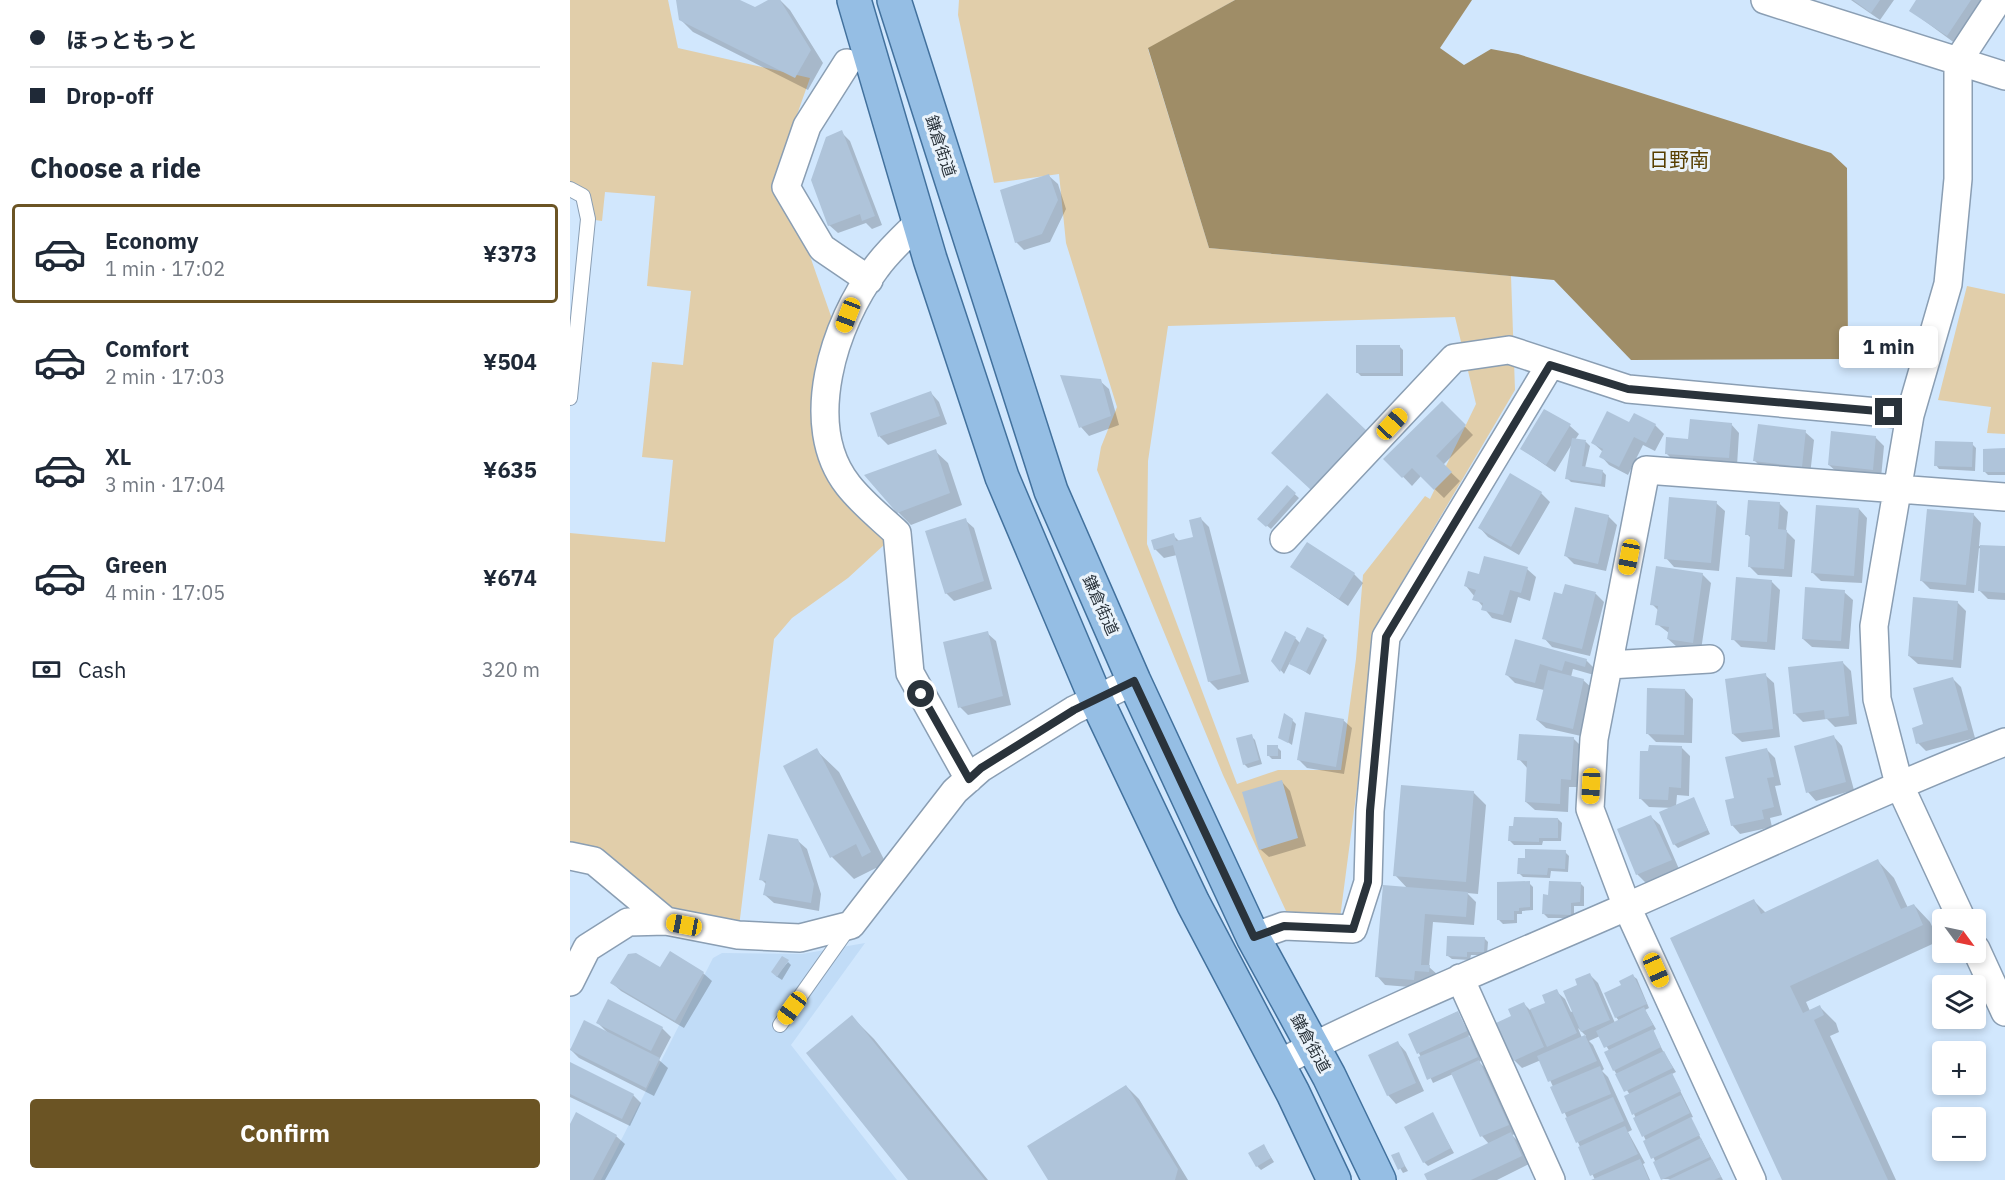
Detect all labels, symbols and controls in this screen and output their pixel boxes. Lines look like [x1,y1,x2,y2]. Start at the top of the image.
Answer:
text: ほっともっと [66,25,198,54]
text: Drop-off [66,81,153,110]
street label: 鎌倉街道 [922,112,960,180]
district label: 日野南 [1649,146,1709,173]
text: Choose a ride [30,150,201,185]
text: Economy [105,226,199,255]
icon: car [33,227,87,281]
text: ¥373 [483,239,537,268]
text: 1 min · 17:02 [105,255,225,282]
car [833,295,863,335]
callout: 1 min [1840,325,1938,367]
text: 1 min [1862,333,1915,360]
text: Comfort [105,334,189,363]
icon: car [33,335,87,389]
text: ¥504 [483,347,537,376]
text: 2 min · 17:03 [105,363,225,390]
route end [1875,398,1902,425]
car [1373,405,1411,443]
text: XL [105,442,131,471]
icon: car [33,443,87,497]
text: ¥635 [483,455,537,484]
text: 3 min · 17:04 [105,471,225,498]
car [1617,538,1641,576]
text: Green [105,550,167,579]
icon: car [33,551,87,605]
text: ¥674 [483,563,537,592]
street label: 鎌倉街道 [1079,572,1123,638]
text: 4 min · 17:05 [105,579,225,606]
icon: cash [30,653,63,686]
text: Cash [78,655,127,684]
text: 320 m [482,656,540,683]
route start [907,680,934,707]
car [1581,768,1601,804]
north arrow [1932,909,1986,963]
map controls [1932,909,1986,1161]
car [665,913,703,937]
car [1640,950,1672,990]
button: layers [1932,975,1986,1029]
car [774,988,810,1028]
street label: 鎌倉街道 [1287,1010,1335,1076]
button: + [1932,1041,1986,1095]
button: Confirm [30,1099,540,1168]
button: − [1932,1107,1986,1161]

